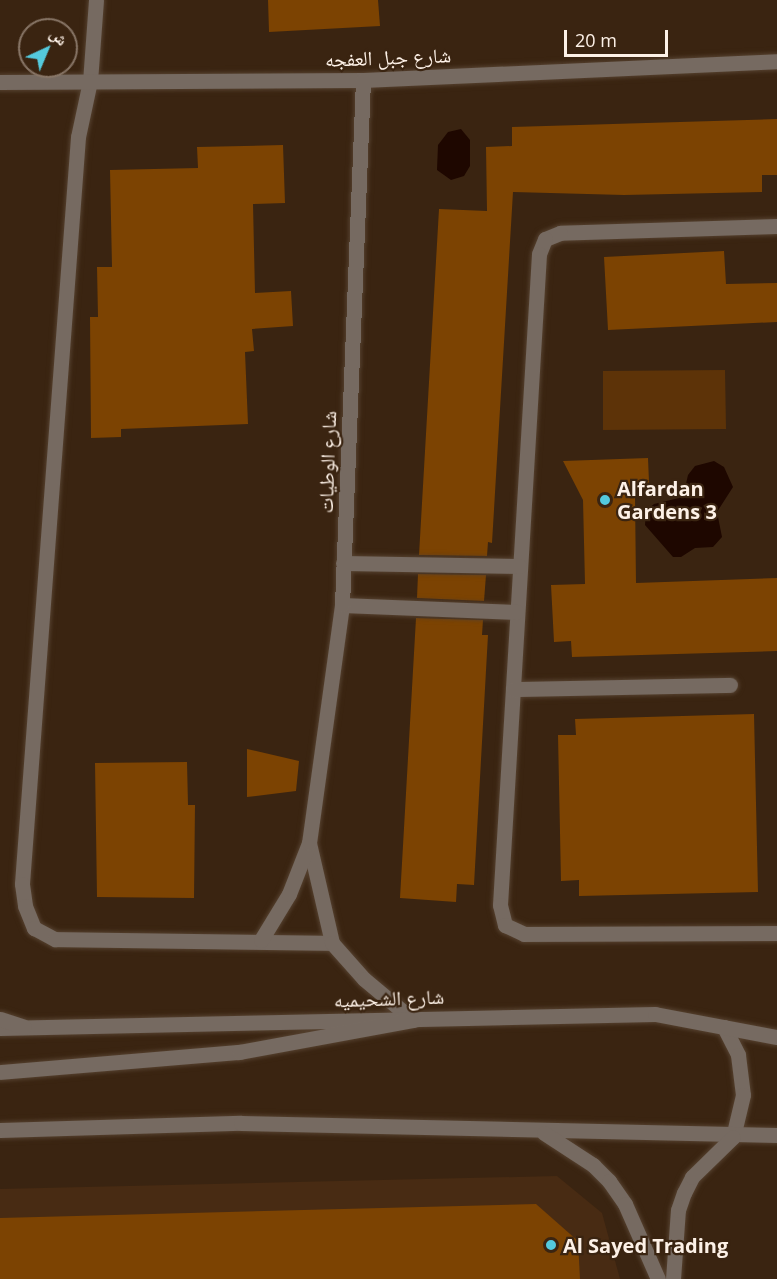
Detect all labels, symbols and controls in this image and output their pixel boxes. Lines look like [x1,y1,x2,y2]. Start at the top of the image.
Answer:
north arrow [18,18,78,78]
scale bar [567,18,670,56]
text: ش [45,23,73,50]
text: 20 m [575,28,617,52]
street label: شارع جبل العفجه [325,43,451,71]
street label: شارع الوطيات [313,410,341,514]
place label: Alfardan Gardens 3 [617,476,717,523]
marker: Alfardan Gardens 3 [598,493,612,507]
street label: شارع الشحيميه [333,984,445,1012]
place label: Al Sayed Trading [563,1233,728,1257]
marker: Al Sayed Trading [544,1238,558,1252]

